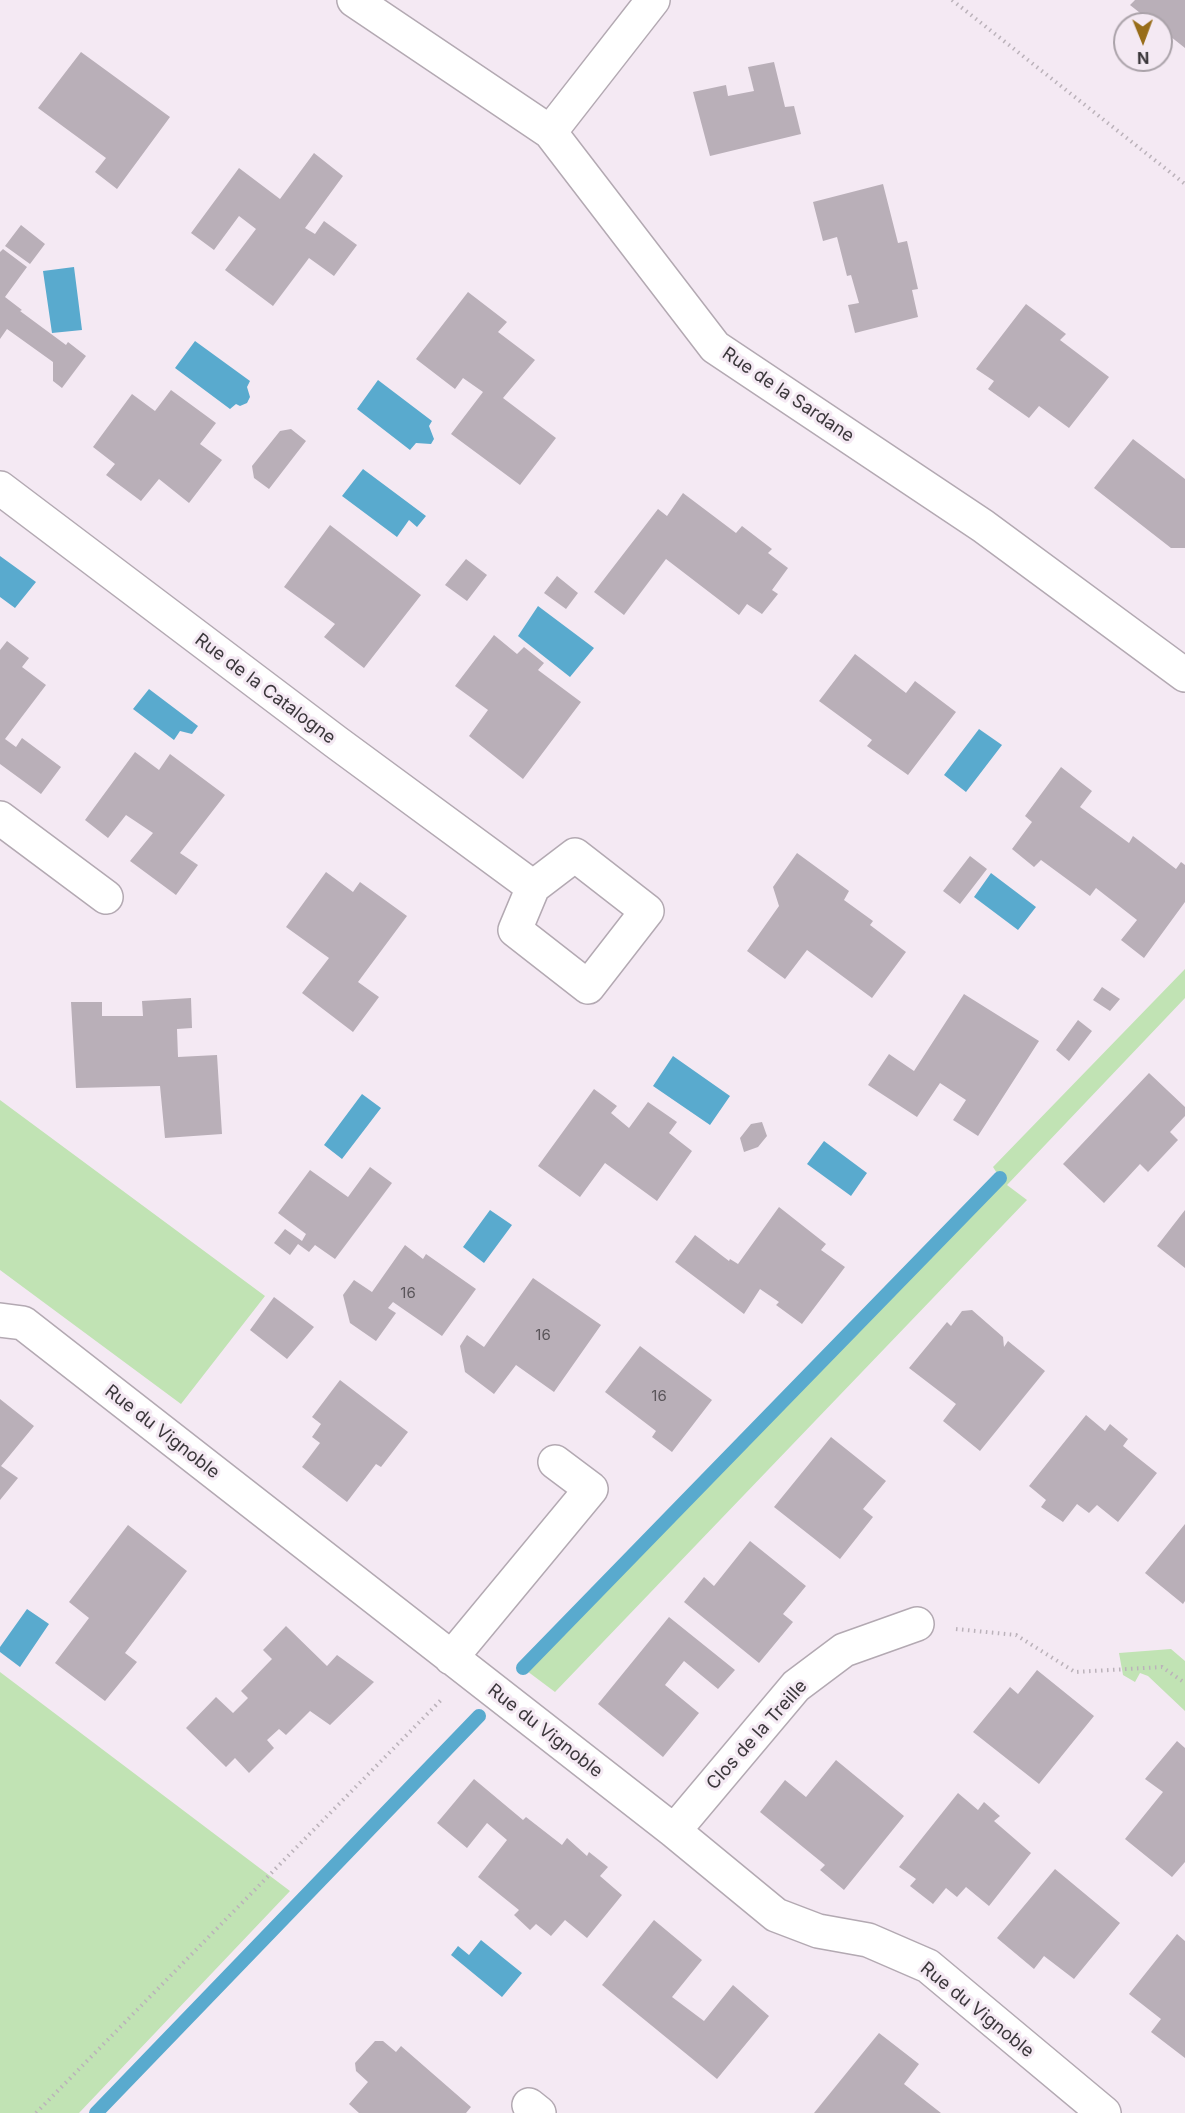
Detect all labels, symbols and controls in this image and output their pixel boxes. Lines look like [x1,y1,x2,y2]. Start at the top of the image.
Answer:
north arrow [1113,12,1173,72]
text: N [1137,48,1150,68]
street label: Rue de la Sardane [718,343,858,447]
street label: Rue de la Catalogne [190,629,340,749]
house number: 16 [400,1284,416,1302]
house number: 16 [535,1326,551,1344]
street label: Rue du Vignoble [100,1381,224,1483]
house number: 16 [651,1387,667,1405]
street label: Clos de la Treille [702,1676,812,1794]
street label: Rue du Vignoble [483,1680,607,1782]
street label: Rue du Vignoble [916,1958,1038,2062]

